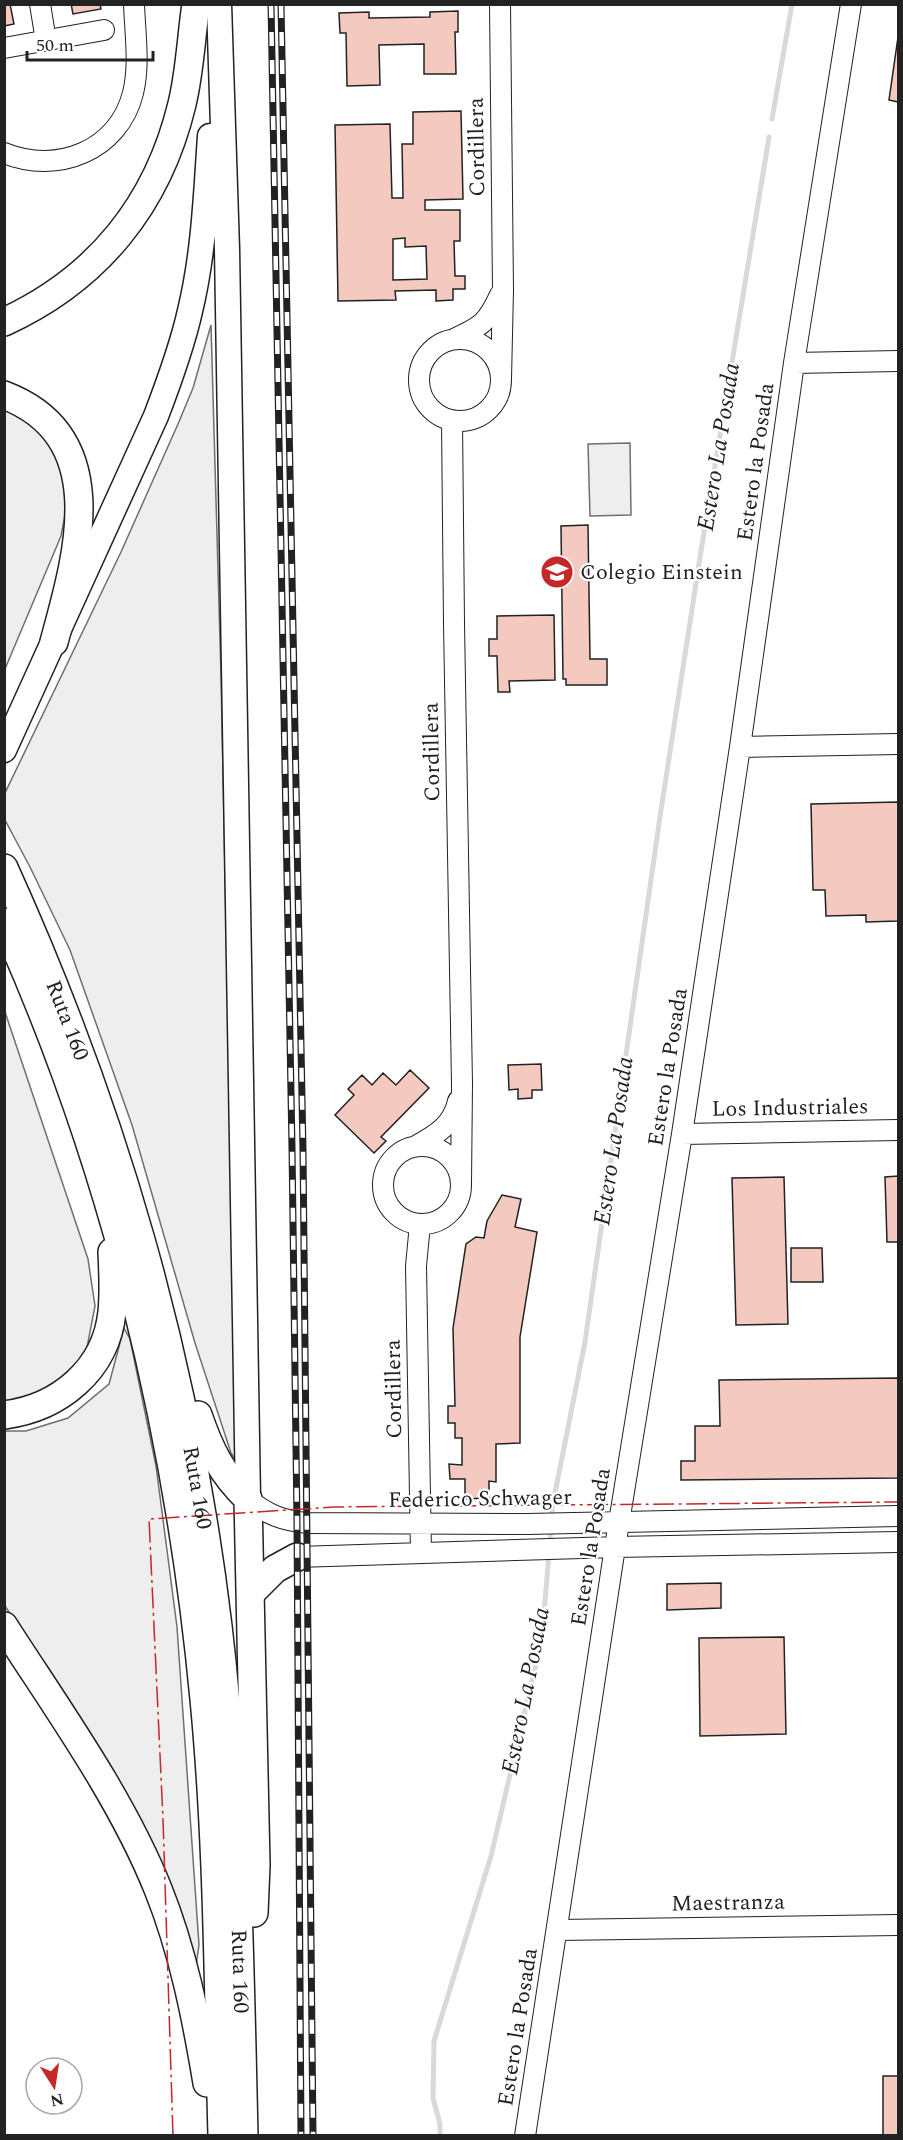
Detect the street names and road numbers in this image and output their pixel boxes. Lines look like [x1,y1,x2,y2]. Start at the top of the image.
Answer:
street label: Cordillera [460,97,494,197]
street label: Estero la Posada [729,380,783,543]
street label: Cordillera [415,702,449,802]
street label: Ruta 160 [37,975,98,1065]
street label: Estero la Posada [639,985,697,1148]
street label: Los Industriales [711,1090,869,1126]
street label: Cordillera [377,1339,411,1439]
street label: Ruta 160 [174,1443,221,1532]
street label: Estero la Posada [562,1465,620,1628]
street label: Federico Schwager [388,1481,572,1517]
street label: Maestranza [671,1886,785,1920]
street label: Ruta 160 [222,1929,258,2014]
street label: Estero la Posada [489,1945,547,2108]

